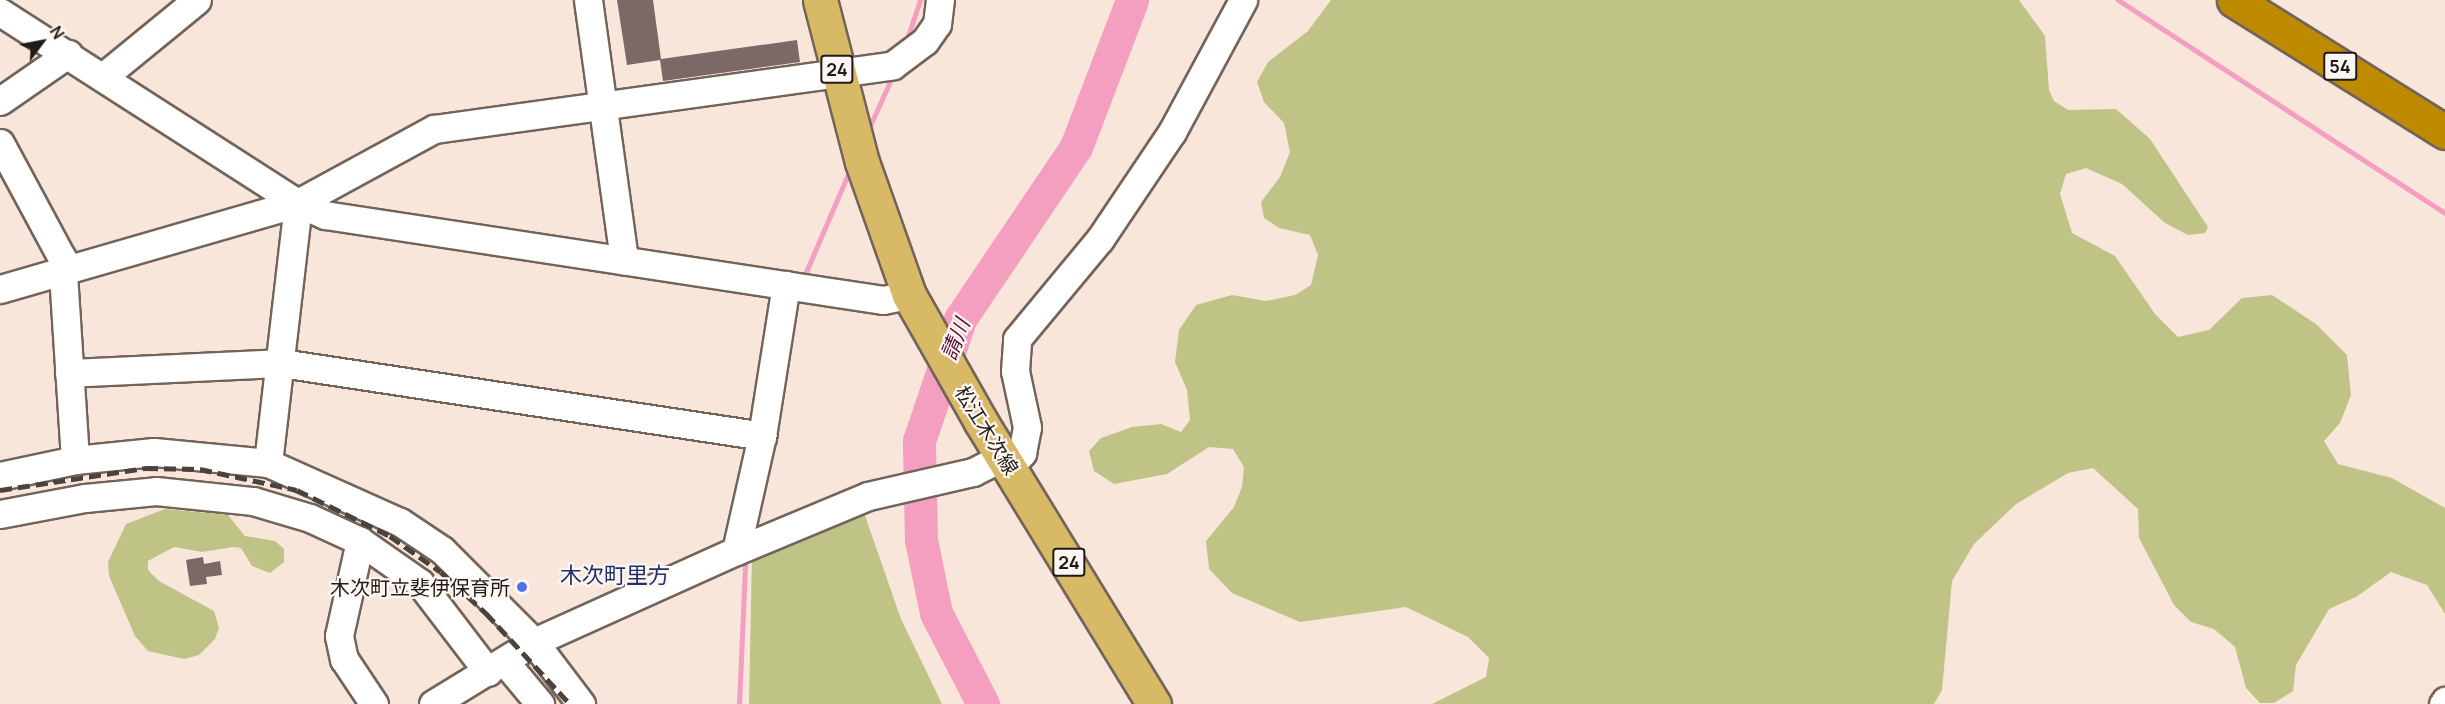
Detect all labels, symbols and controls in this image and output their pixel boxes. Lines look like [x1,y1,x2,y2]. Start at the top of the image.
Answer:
north arrow [12,12,72,72]
text: N [45,22,70,43]
road number: 54 [2322,51,2358,81]
road number: 24 [819,54,855,84]
water label: 請川 [935,315,975,363]
street label: 松江木次線 [950,381,1024,479]
road number: 24 [1051,547,1087,577]
district label: 木次町里方 [560,563,670,589]
place label: 木次町立斐伊保育所 [330,575,510,599]
marker: 木次町立斐伊保育所 [515,580,529,594]

